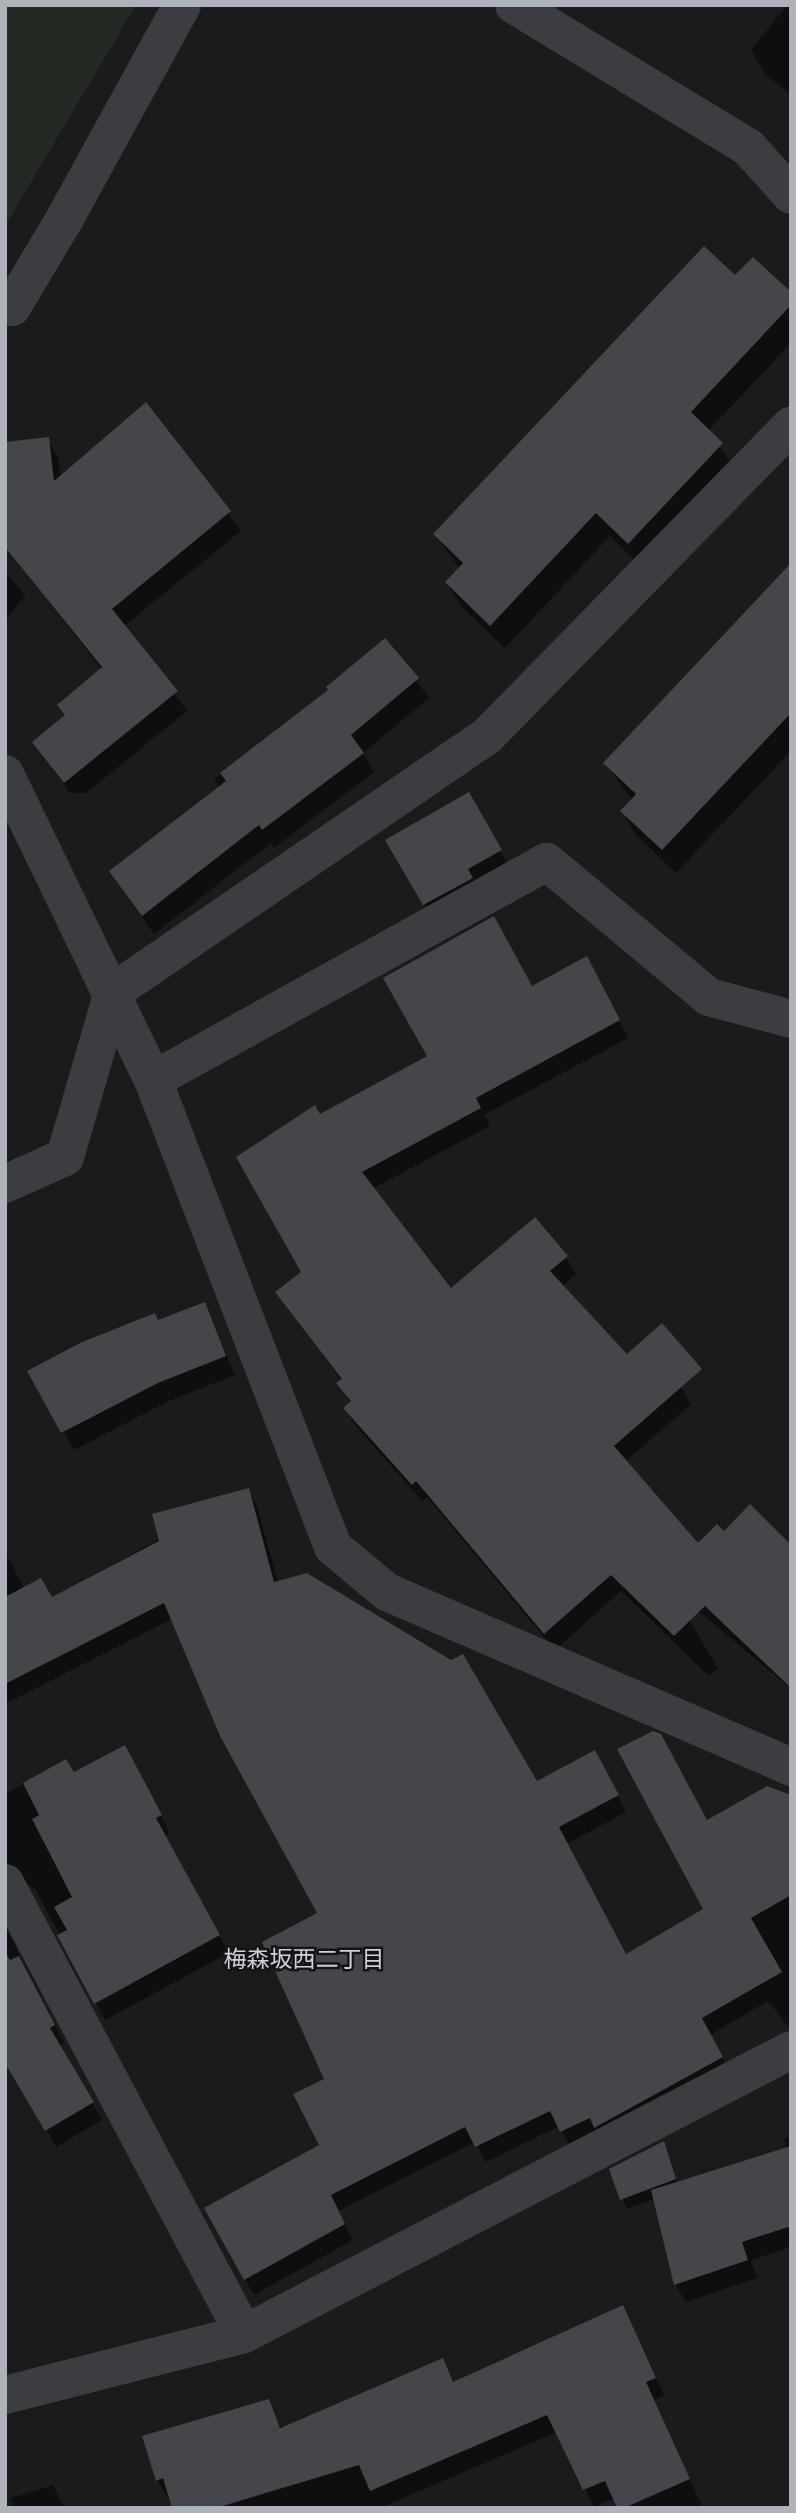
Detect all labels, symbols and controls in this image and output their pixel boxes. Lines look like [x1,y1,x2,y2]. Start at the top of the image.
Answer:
district label: 梅森坂西二丁目 [224,1945,384,1973]

